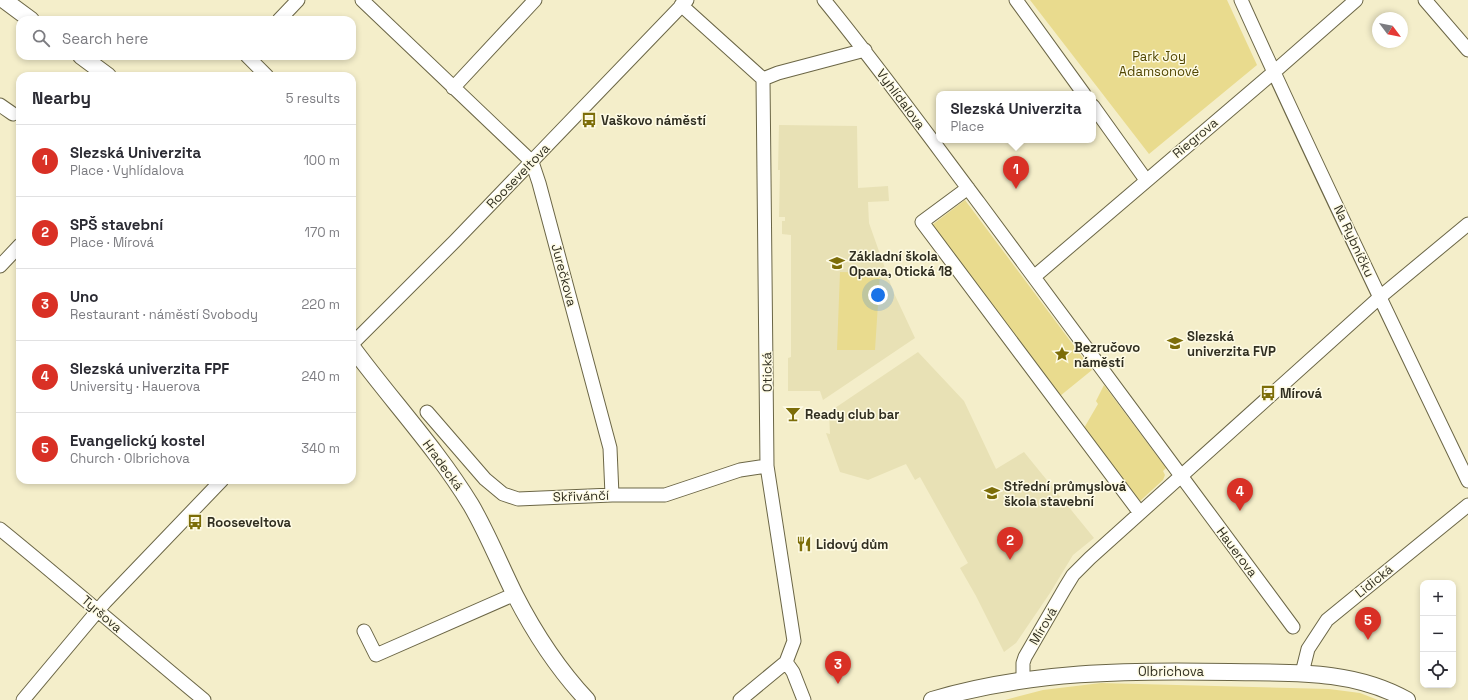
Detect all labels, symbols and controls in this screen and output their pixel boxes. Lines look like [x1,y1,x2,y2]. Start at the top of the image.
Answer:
north arrow [1372,12,1408,48]
search box [16,16,356,60]
icon: search [30,27,52,49]
text: Search here [62,29,148,48]
park label: Park Joy Adamsonové [1119,48,1199,80]
street label: Vyhlídalova [873,65,930,133]
text: Nearby [32,87,91,109]
text: 5 results [286,90,340,107]
popup [936,91,1096,143]
text: Slezská Univerzita [950,99,1082,118]
bus stop icon: Vaškovo náměstí [580,111,598,129]
place label: Vaškovo náměstí [601,112,707,129]
street label: Riegrova [1169,114,1222,162]
text: Place [950,118,984,135]
street label: Rooseveltova [483,140,554,212]
text: Slezská Univerzita [70,143,201,162]
text: 1 [42,152,48,169]
text: 100 m [303,152,340,169]
pin: 1 [1003,156,1029,189]
text: Place · Vyhlídalova [70,162,184,179]
street label: Na Rybníčku [1330,202,1378,280]
text: SPŠ stavební [70,215,163,234]
text: 2 [41,224,49,241]
text: 170 m [304,224,340,241]
text: Place · Mírová [70,234,154,251]
street label: Jurečkova [547,242,581,309]
place label: Základní škola Opava, Otická 18 [849,248,952,280]
school or university icon: Základní škola Opava, Otická 18 [828,254,846,272]
your location [868,285,888,305]
text: Uno [70,287,99,306]
text: 3 [41,296,49,313]
text: 220 m [301,296,340,313]
text: Restaurant · náměstí Svobody [70,306,258,323]
place label: Slezská univerzita FVP [1187,328,1276,360]
school or university icon: Slezská univerzita FVP [1166,334,1184,352]
place label: Bezručovo náměstí [1074,339,1140,371]
place icon: Bezručovo náměstí [1053,345,1071,363]
street label: Otická [758,351,776,392]
text: Slezská univerzita FPF [70,359,229,378]
text: 4 [41,368,49,385]
text: 240 m [302,368,340,385]
text: University · Hauerova [70,378,200,395]
bus stop icon: Mírová [1259,384,1277,402]
place label: Mírová [1280,385,1323,402]
bar icon: Ready club bar [784,405,802,423]
place label: Ready club bar [805,406,899,423]
text: Evangelický kostel [70,431,205,450]
street label: Hradecká [419,436,467,494]
text: 5 [41,440,49,457]
text: 340 m [301,440,340,457]
text: Church · Olbrichova [70,450,190,467]
place label: Střední průmyslová škola stavební [1004,478,1127,510]
pin: 4 [1227,478,1253,511]
school or university icon: Střední průmyslová škola stavební [983,484,1001,502]
street label: Skřivánčí [553,486,610,505]
bus stop icon: Rooseveltova [186,513,204,531]
place label: Rooseveltova [207,514,292,531]
street label: Hauerova [1213,524,1262,581]
pin: 2 [997,527,1023,560]
restaurant icon: Lidový dům [795,535,813,553]
place label: Lidový dům [816,536,888,553]
street label: Lidická [1352,560,1397,601]
map controls [1420,580,1456,688]
button: + [1420,580,1456,616]
street label: Tyršova [78,592,126,637]
street label: Mírová [1025,603,1061,648]
pin: 5 [1355,607,1381,640]
button: − [1420,616,1456,652]
pin: 3 [825,651,851,684]
button: locate [1420,652,1456,688]
street label: Olbrichova [1138,663,1205,680]

